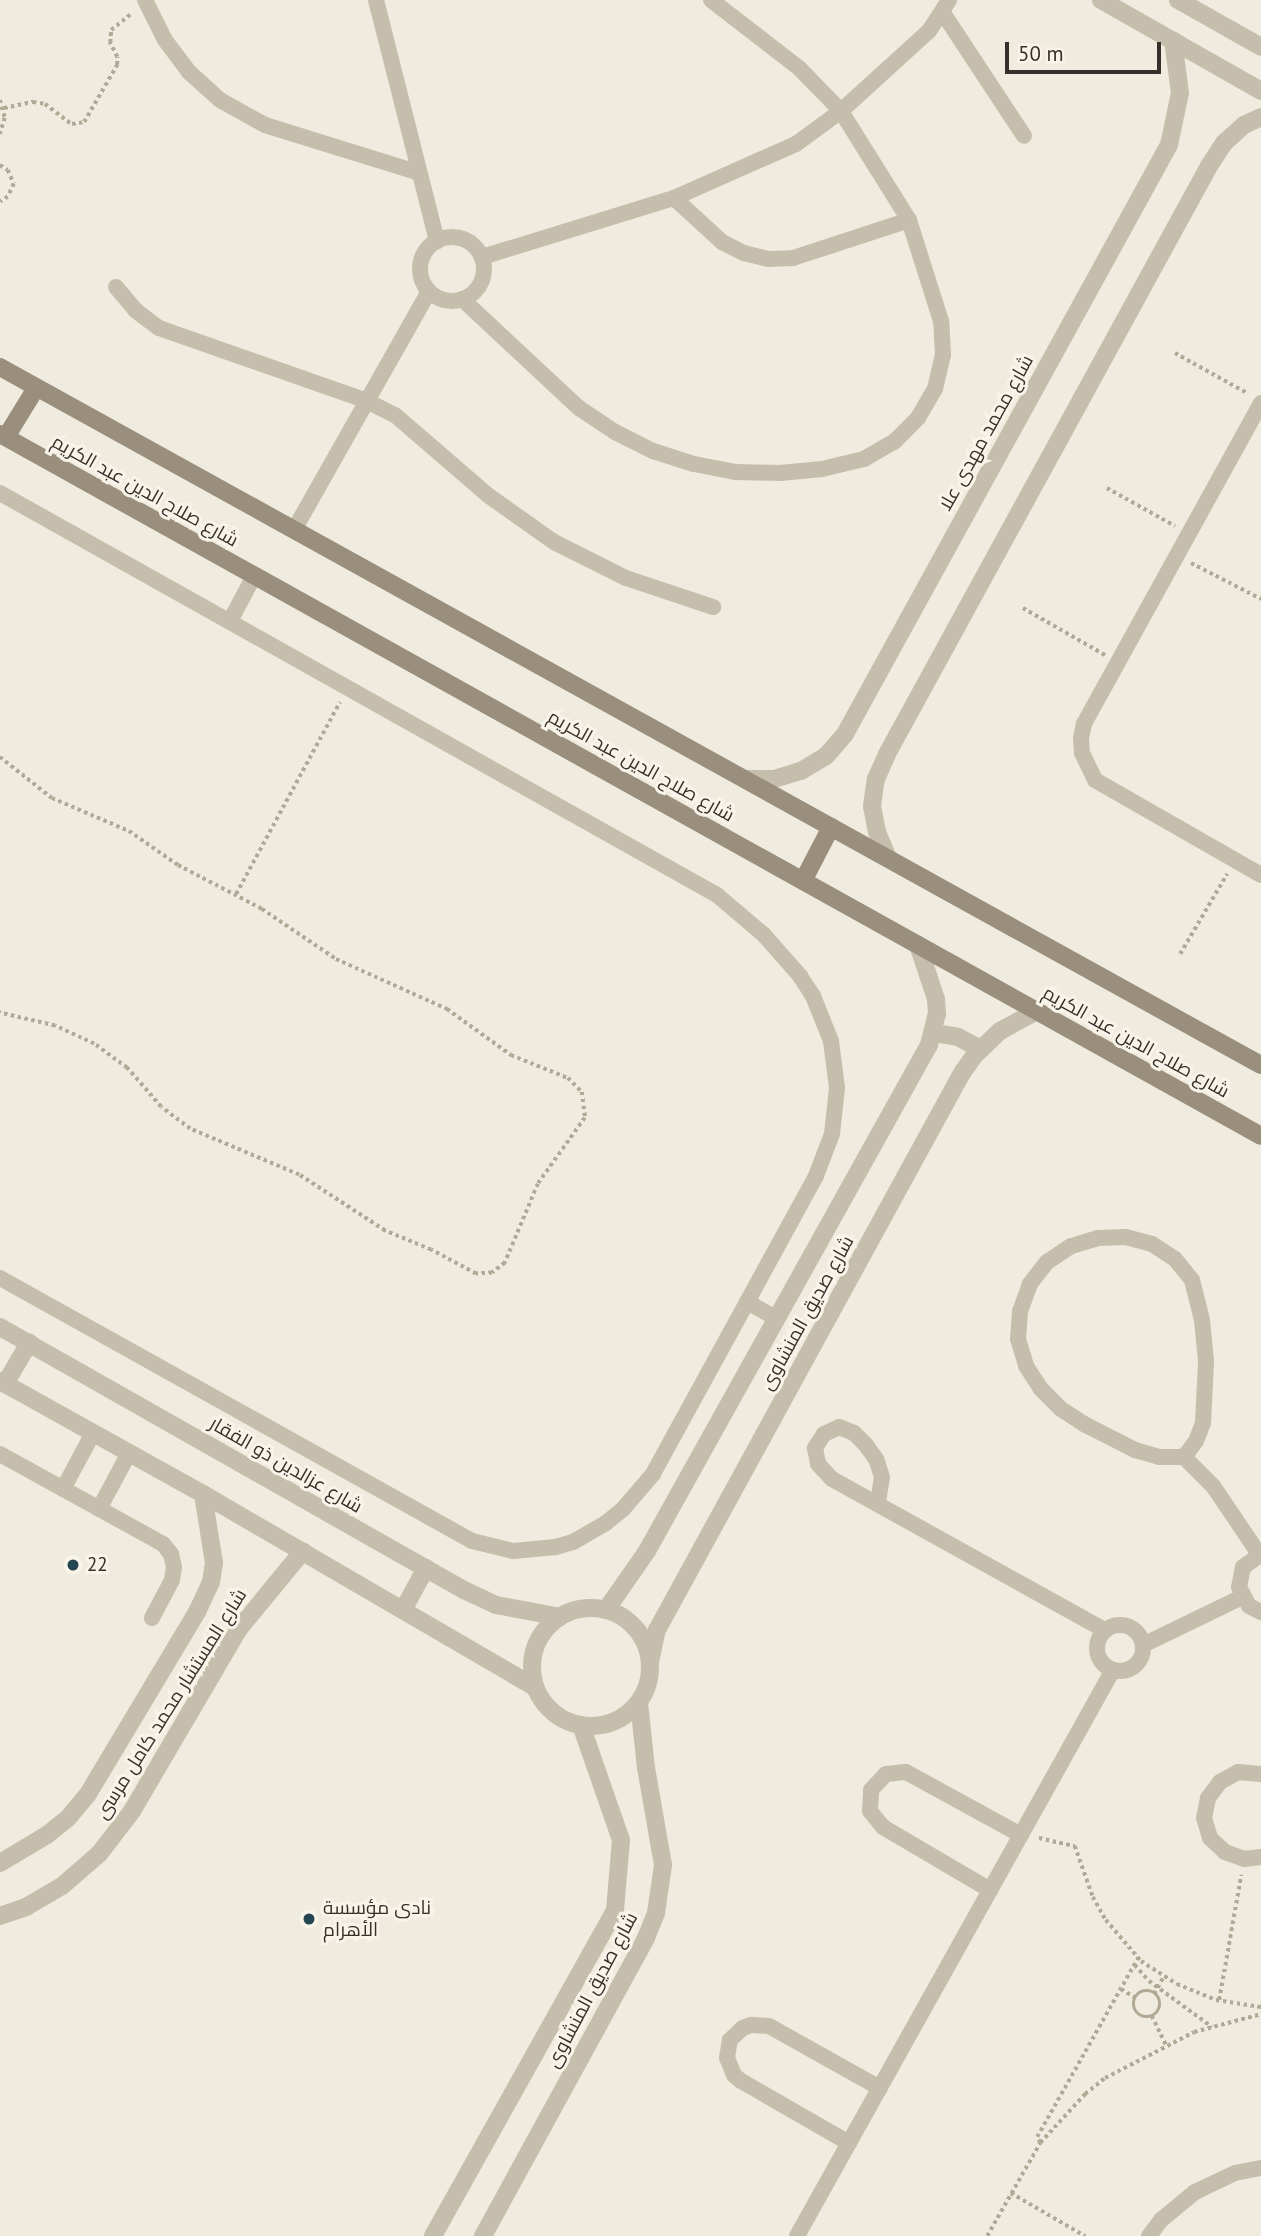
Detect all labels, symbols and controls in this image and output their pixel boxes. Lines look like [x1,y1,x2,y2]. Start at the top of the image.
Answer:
scale bar [1009,28,1165,72]
text: 50 m [1018,40,1064,67]
street label: شارع محمد مهدى علا [934,351,1038,515]
street label: شارع صلاح الدين عبد الكريم [48,430,242,552]
street label: شارع صلاح الدين عبد الكريم [544,705,738,827]
street label: شارع صلاح الدين عبد الكريم [1039,981,1233,1103]
street label: شارع صديق المنشاوى [755,1232,859,1394]
street label: شارع عزالدين ذو الفقار [206,1412,366,1518]
place label: 22 [87,1554,108,1576]
marker: 22 [65,1557,81,1573]
street label: شارع المستشار محمد كامل مرسى [91,1585,251,1823]
place label: نادى مؤسسة الأهرام [323,1897,431,1941]
street label: شارع صديق المنشاوى [541,1908,643,2072]
marker: نادى مؤسسة الأهرام [301,1911,317,1927]

